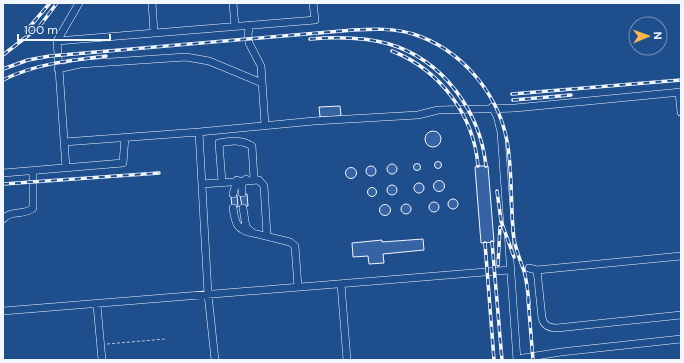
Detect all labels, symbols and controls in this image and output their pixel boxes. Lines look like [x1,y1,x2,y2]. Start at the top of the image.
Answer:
scale bar [18,16,110,42]
north arrow [628,16,668,56]
text: 100 m [24,22,58,38]
text: N [651,31,665,40]

